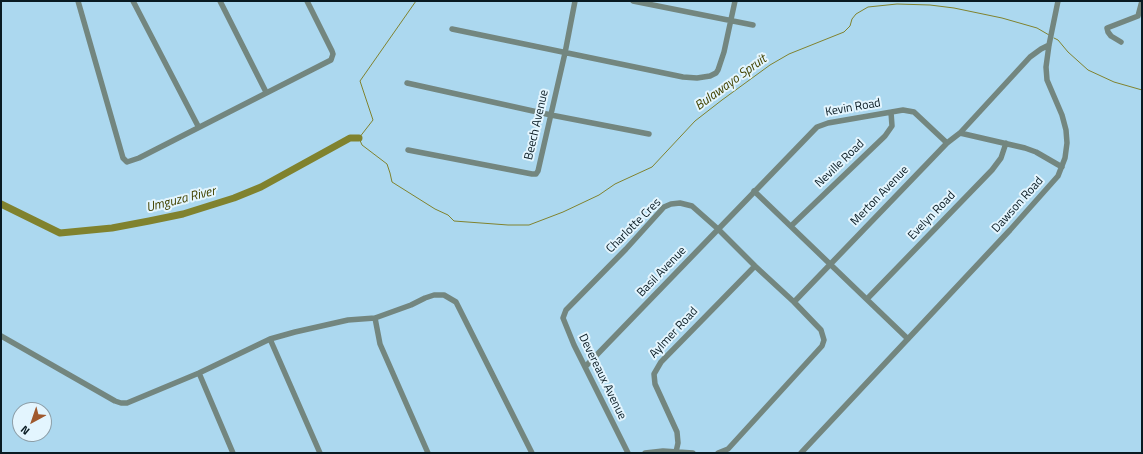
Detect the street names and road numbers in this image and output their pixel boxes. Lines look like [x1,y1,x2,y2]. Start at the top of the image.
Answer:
street label: Beech Avenue [522,89,552,161]
street label: Kevin Road [824,96,882,120]
street label: Neville Road [812,137,868,191]
street label: Merton Avenue [848,163,912,229]
street label: Dawson Road [989,174,1047,236]
street label: Evelyn Road [905,189,959,243]
street label: Charlotte Cres [604,196,664,256]
street label: Basil Avenue [634,244,690,300]
street label: Aylmer Road [647,305,701,361]
street label: Devereaux Avenue [575,332,629,422]

